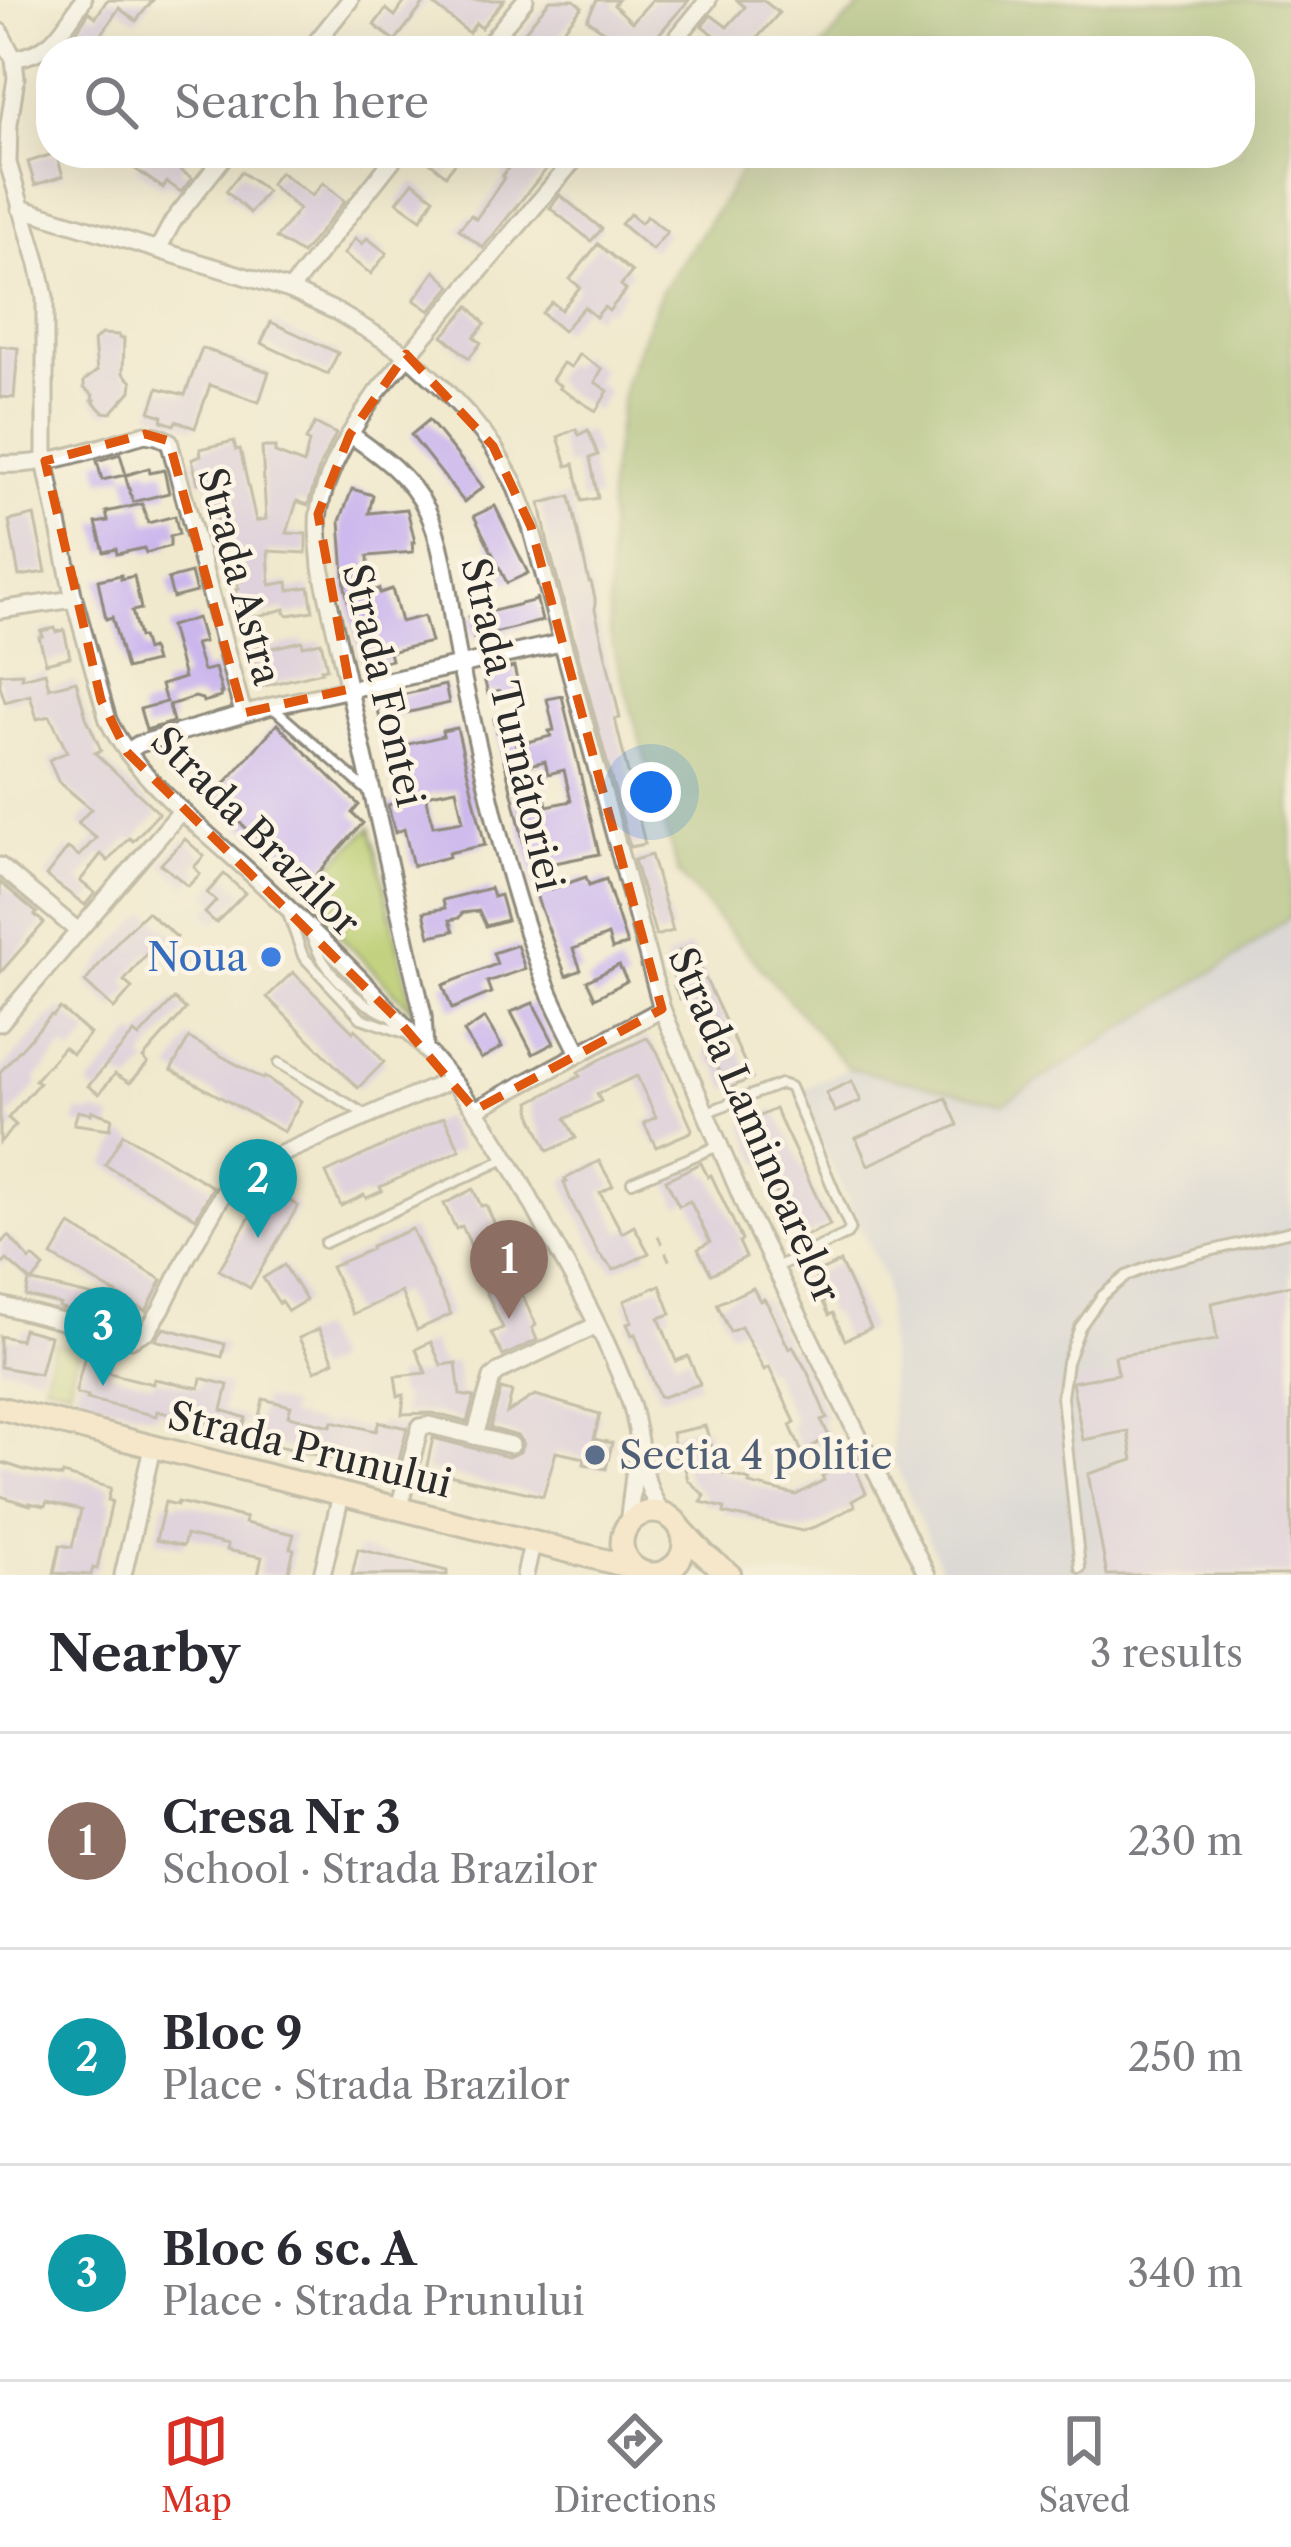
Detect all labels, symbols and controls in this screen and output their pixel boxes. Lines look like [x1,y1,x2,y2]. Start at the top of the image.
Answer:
search box [36,36,1255,168]
icon: search [78,69,144,135]
text: Search here [174,74,429,130]
street label: Strada Astra [188,462,292,690]
street label: Strada Turnătoriei [451,553,575,895]
street label: Strada Fontei [333,559,435,811]
street label: Strada Brazilor [141,716,371,946]
your location [621,762,681,822]
place label: Noua [147,933,247,981]
street label: Strada Laminoarelor [658,940,852,1310]
marker: Noua [258,944,284,970]
pin: 2 [219,1139,297,1238]
pin: 1 [470,1220,548,1319]
pin: 3 [64,1287,142,1386]
street label: Strada Prunului [163,1391,457,1507]
place label: Sectia 4 politie [619,1431,893,1479]
marker: Sectia 4 politie [582,1442,608,1468]
text: Nearby [48,1622,240,1684]
text: 3 results [1090,1629,1243,1677]
text: Cresa Nr 3 [162,1789,401,1845]
text: 1 [78,1817,96,1865]
text: 230 m [1128,1817,1243,1865]
text: School · Strada Brazilor [162,1845,597,1893]
text: Bloc 9 [162,2005,303,2061]
text: 2 [75,2033,99,2081]
text: 250 m [1128,2033,1243,2081]
text: Place · Strada Brazilor [162,2061,570,2109]
text: Bloc 6 sc. A [162,2221,416,2277]
text: 3 [76,2249,98,2297]
text: 340 m [1128,2249,1243,2297]
text: Place · Strada Prunului [162,2277,584,2325]
tab: Map [161,2408,232,2521]
tab: Directions [554,2408,717,2521]
tab: Saved [1038,2408,1130,2521]

